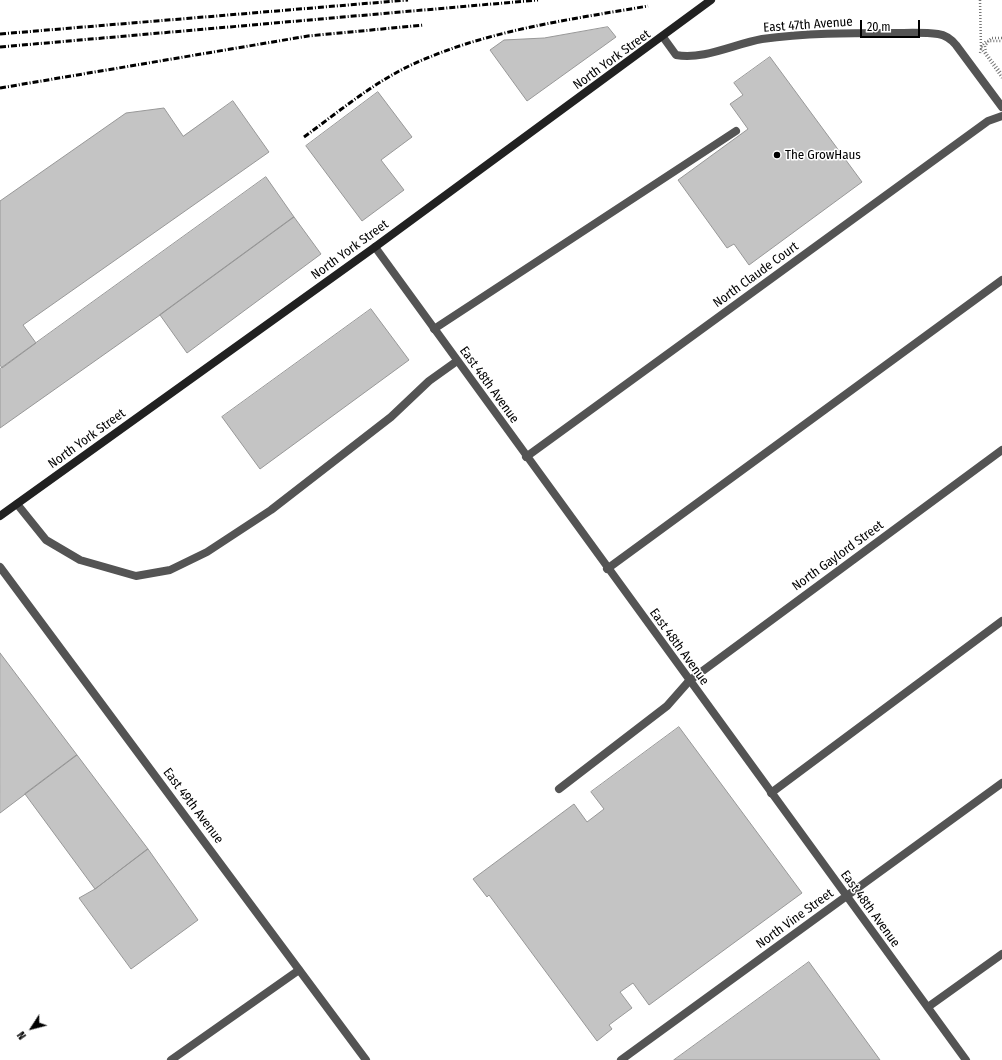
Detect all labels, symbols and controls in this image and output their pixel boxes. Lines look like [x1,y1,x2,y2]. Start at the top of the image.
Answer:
scale bar [862,12,922,38]
street label: East 47th Avenue [763,14,853,36]
text: 20 m [867,20,891,34]
street label: North York Street [570,27,654,93]
place label: The GrowHaus [785,147,861,163]
marker: The GrowHaus [772,150,782,160]
street label: North York Street [308,217,392,283]
street label: North Claude Court [710,239,802,311]
street label: East 48th Avenue [456,344,522,426]
street label: North York Street [45,406,129,472]
street label: North Gaylord Street [789,518,887,594]
street label: East 48th Avenue [646,606,712,688]
street label: East 49th Avenue [159,765,227,847]
street label: East 48th Avenue [837,868,903,950]
street label: North Vine Street [753,886,837,952]
north arrow [12,1008,52,1048]
text: N [15,1029,29,1042]

